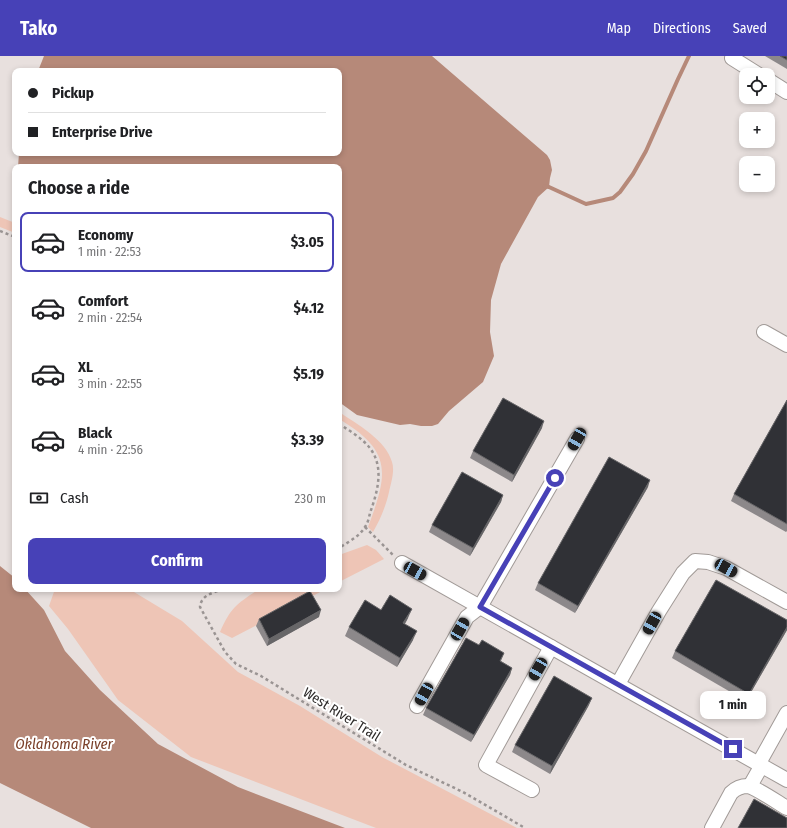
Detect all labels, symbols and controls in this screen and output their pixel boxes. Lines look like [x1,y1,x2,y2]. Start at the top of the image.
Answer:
text: Tako [20,17,57,40]
text: Map [607,20,631,37]
text: Directions [653,20,711,37]
text: Saved [733,20,767,37]
map controls [739,68,775,192]
button: locate [739,68,775,104]
text: Pickup [52,84,94,102]
button: + [739,112,775,148]
text: Enterprise Drive [52,123,153,141]
button: − [739,156,775,192]
text: Choose a ride [28,177,130,199]
icon: car [30,224,66,260]
text: Economy [78,226,133,244]
text: $3.05 [291,233,324,251]
text: 1 min · 22:53 [78,244,141,259]
icon: car [30,290,66,326]
text: Comfort [78,292,129,310]
text: $4.12 [294,299,324,317]
text: 2 min · 22:54 [78,310,142,325]
icon: car [30,356,66,392]
text: XL [78,358,93,376]
text: $5.19 [293,365,324,383]
text: 3 min · 22:55 [78,376,142,391]
icon: car [30,422,66,458]
text: Black [78,424,112,442]
car [566,426,588,452]
text: $3.39 [291,431,324,449]
text: 4 min · 22:56 [78,442,143,457]
route start [546,469,564,487]
icon: cash [28,487,50,509]
text: Cash [60,489,89,507]
text: 230 m [295,491,326,506]
button: Confirm [28,538,326,584]
car [713,557,739,579]
car [402,560,428,582]
car [641,610,663,636]
car [449,616,471,642]
car [527,656,549,682]
car [413,681,435,707]
street label: West River Trail [300,684,384,745]
callout: 1 min [700,691,766,719]
text: 1 min [719,697,747,712]
water label: Oklahoma River [15,735,114,753]
route end [724,740,742,758]

